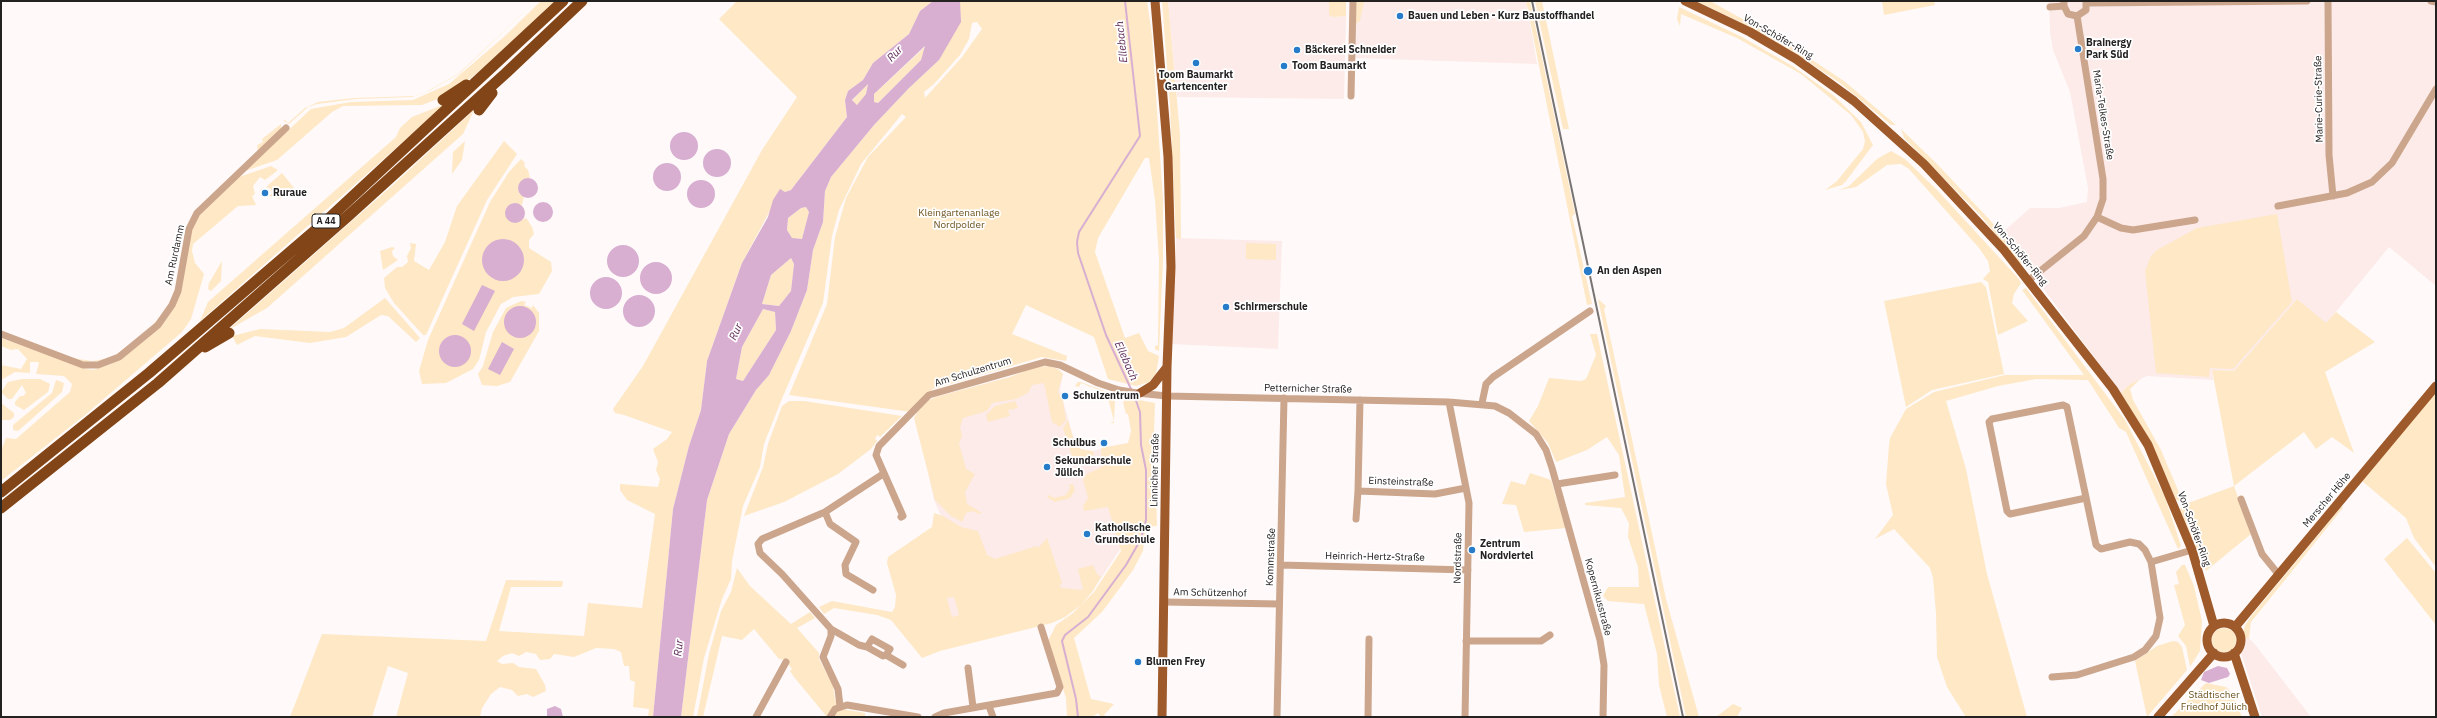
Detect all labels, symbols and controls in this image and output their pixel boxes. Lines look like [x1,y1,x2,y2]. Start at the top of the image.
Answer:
place label: Bauen und Leben - Kurz Baustoffhandel [1408,10,1594,22]
marker: Bauen und Leben - Kurz Baustoffhandel [1395,11,1405,21]
street label: Von-Schöfer-Ring [1741,12,1815,62]
water label: Ellebach [1113,20,1131,64]
place label: Brainergy Park Süd [2086,37,2132,60]
water label: Rur [884,43,906,65]
place label: Bäckerei Schneider [1305,44,1396,56]
marker: Brainergy Park Süd [2073,44,2083,54]
marker: Bäckerei Schneider [1292,45,1302,55]
street label: Marie-Curie-Straße [2312,55,2326,143]
marker: Toom Baumarkt Gartencenter [1191,58,1201,68]
place label: Toom Baumarkt [1292,60,1366,72]
marker: Toom Baumarkt [1279,61,1289,71]
place label: Toom Baumarkt Gartencenter [1159,69,1233,92]
street label: Maria-Telkes-Straße [2090,69,2116,161]
place label: Ruraue [273,187,307,199]
marker: Ruraue [260,188,270,198]
park label: Kleingartenanlage Nordpolder [918,207,1000,230]
road number: A 44 [312,214,340,228]
street label: Von-Schöfer-Ring [1990,220,2050,288]
street label: Am Rurdamm [163,224,187,286]
marker: An den Aspen [1582,265,1594,277]
place label: An den Aspen [1597,265,1662,277]
place label: Schirmerschule [1234,301,1308,313]
marker: Schirmerschule [1221,302,1231,312]
water label: Rur [727,322,745,342]
water label: Ellebach [1111,339,1141,383]
street label: Am Schulzentrum [933,355,1013,389]
street label: Petternicher Straße [1264,382,1352,396]
place label: Schulzentrum [1073,390,1139,402]
marker: Schulzentrum [1060,391,1070,401]
street label: Linnicher Straße [1148,433,1162,507]
place label: Schulbus [1053,437,1096,449]
marker: Schulbus [1099,438,1109,448]
place label: Sekundarschule Jülich [1055,455,1131,478]
marker: Sekundarschule Jülich [1042,462,1052,472]
street label: Merscher Höhe [2300,470,2354,530]
street label: Einsteinstraße [1368,475,1434,489]
street label: Von-Schöfer-Ring [2175,490,2213,568]
place label: Katholische Grundschule [1095,522,1155,546]
street label: Kommstraße [1264,528,1278,586]
marker: Katholische Grundschule [1082,529,1092,539]
street label: Nordstraße [1452,532,1464,584]
place label: Zentrum Nordviertel [1480,538,1533,562]
marker: Zentrum Nordviertel [1467,545,1477,555]
street label: Heinrich-Hertz-Straße [1325,550,1425,564]
street label: Kopernikusstraße [1582,557,1614,637]
street label: Am Schützenhof [1173,586,1247,600]
water label: Rur [672,639,686,657]
place label: Blumen Frey [1146,656,1205,668]
marker: Blumen Frey [1133,657,1143,667]
park label: Städtischer Friedhof Jülich [2181,689,2247,712]

